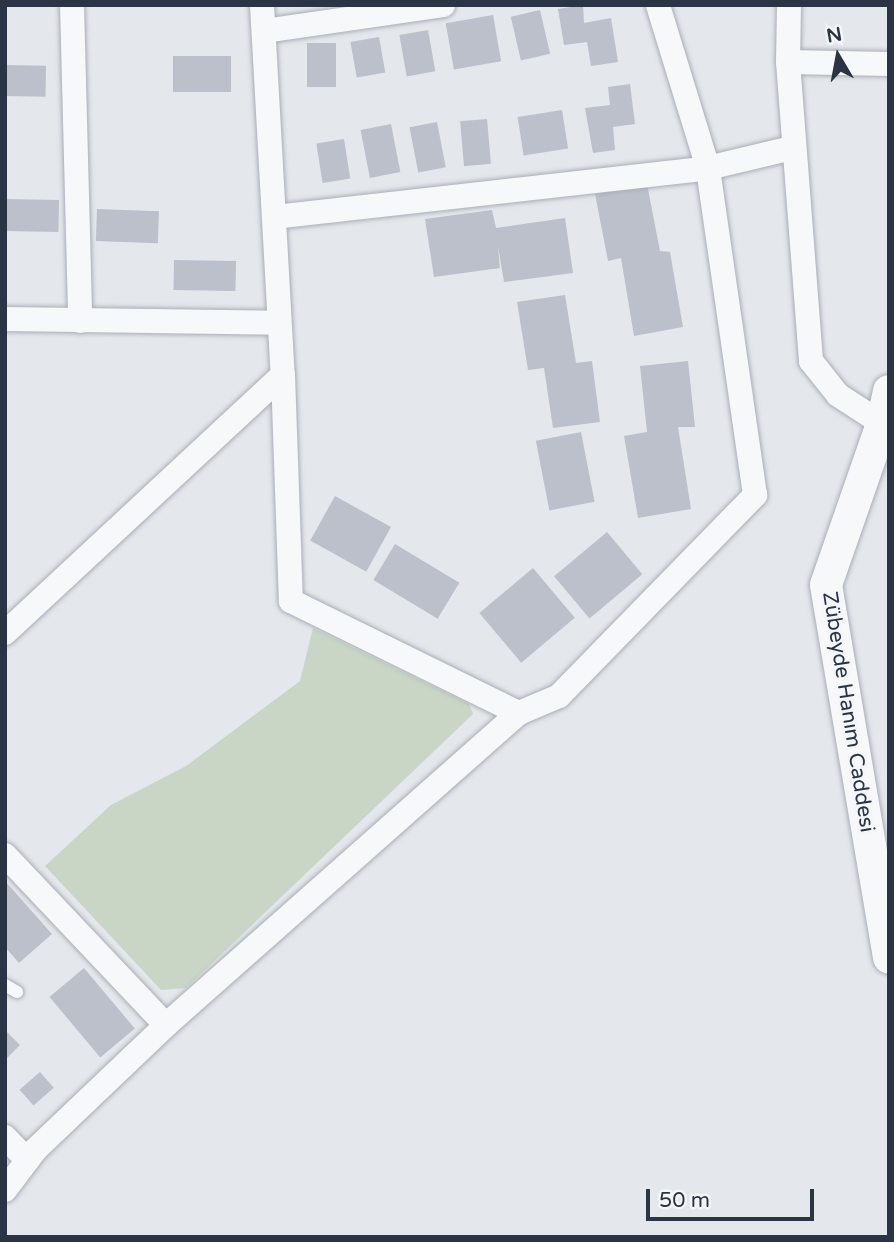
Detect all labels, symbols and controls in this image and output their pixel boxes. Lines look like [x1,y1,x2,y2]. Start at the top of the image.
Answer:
north arrow [803,21,873,91]
text: N [825,23,844,47]
street label: Zübeyde Hanım Caddesi [817,590,879,834]
scale bar [649,1176,817,1220]
text: 50 m [659,1188,710,1213]

